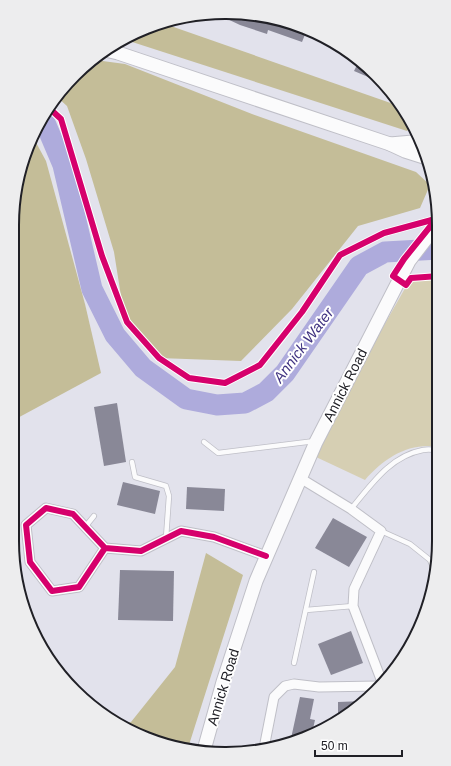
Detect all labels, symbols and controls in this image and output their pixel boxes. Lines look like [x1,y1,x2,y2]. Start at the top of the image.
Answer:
water label: Annick Water [269,304,337,386]
street label: Annick Road [320,346,370,424]
street label: Annick Road [204,647,242,727]
scale bar [315,732,402,758]
text: 50 m [321,739,348,753]

